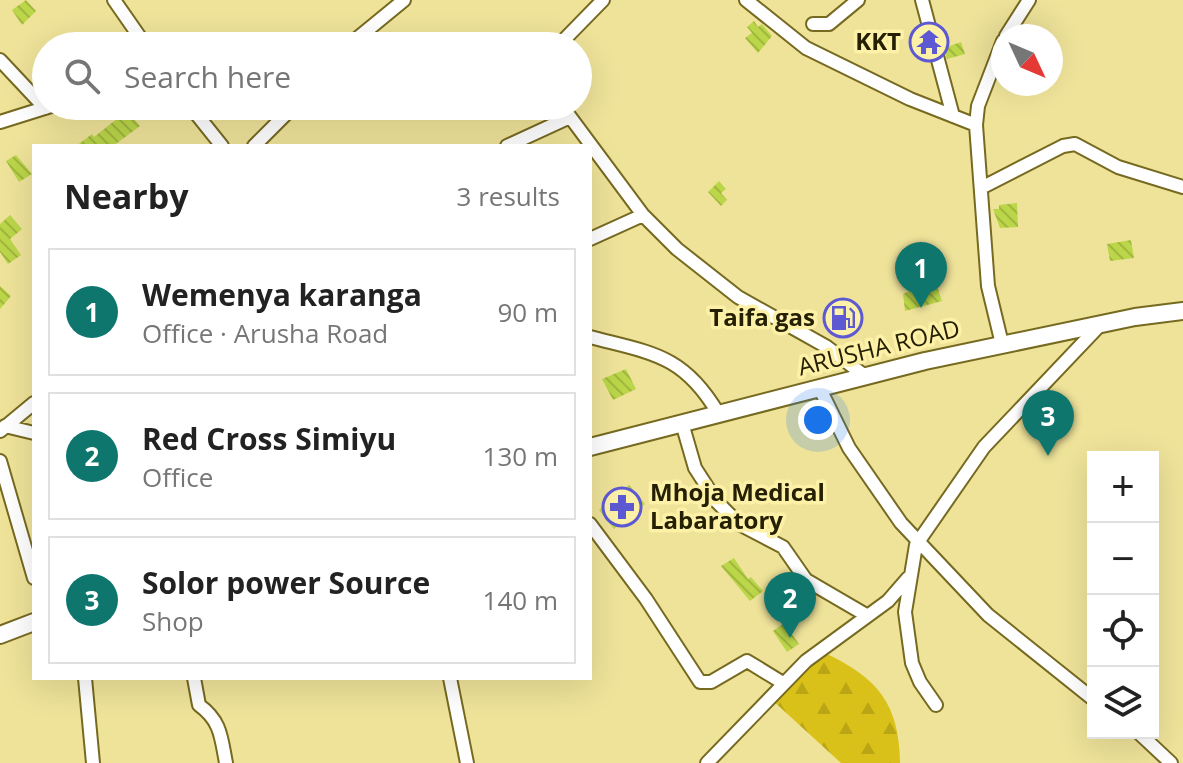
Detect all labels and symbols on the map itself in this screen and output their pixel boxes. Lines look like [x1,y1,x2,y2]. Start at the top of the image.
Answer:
temple icon: KKT [908,21,950,63]
place label: KKT [855,24,901,57]
north arrow [991,24,1063,96]
pin: 1 [895,242,947,308]
fuel station icon: Taifa gas [822,297,864,339]
place label: Taifa gas [709,300,815,333]
street label: ARUSHA ROAD [794,310,963,383]
pin: 3 [1022,390,1074,456]
your location [798,400,838,440]
place label: Mhoja Medical Labaratory [650,475,825,536]
pharmacy icon: Mhoja Medical Labaratory [601,486,643,528]
pin: 2 [764,572,816,638]

